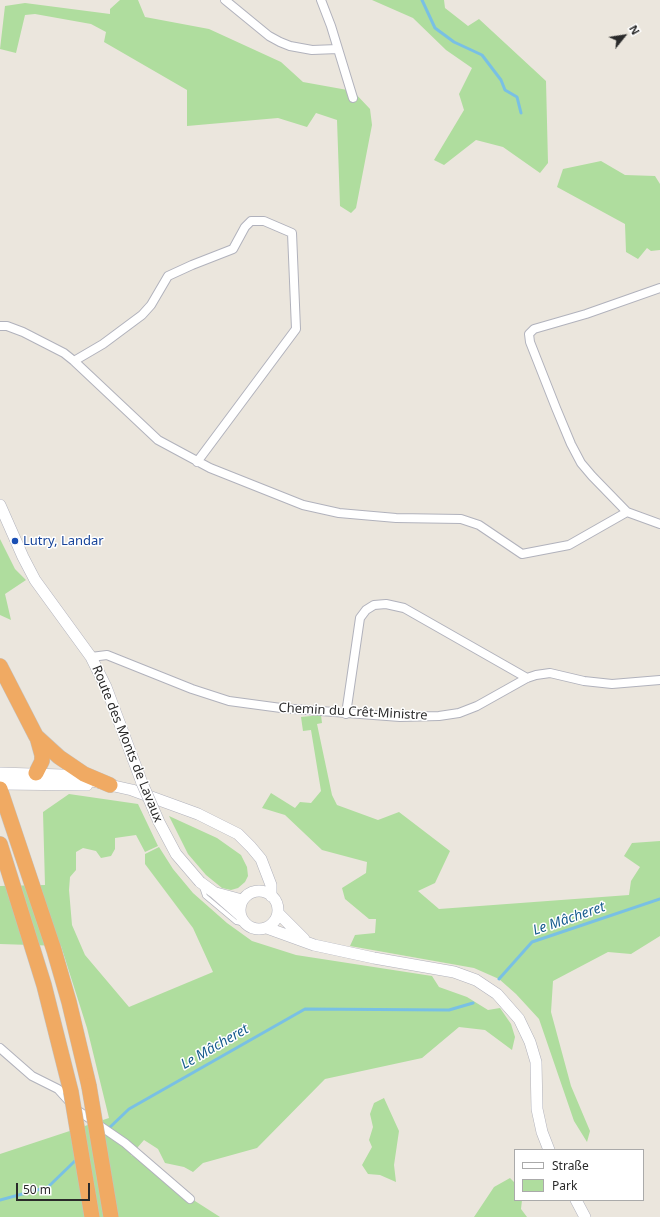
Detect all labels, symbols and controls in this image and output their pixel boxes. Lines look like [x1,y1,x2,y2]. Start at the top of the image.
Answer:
north arrow [604,16,644,56]
text: N [626,22,644,37]
place label: Lutry, Landar [23,533,104,549]
marker: Lutry, Landar [10,536,20,546]
street label: Route des Monts de Lavaux [88,663,166,825]
street label: Chemin du Crêt-Ministre [278,700,428,724]
water label: Le Mâcheret [531,899,607,939]
water label: Le Mâcheret [178,1021,252,1073]
legend [514,1149,644,1201]
text: Straße [552,1157,589,1174]
scale bar [18,1175,92,1201]
text: Park [552,1177,577,1194]
text: 50 m [23,1181,51,1198]

